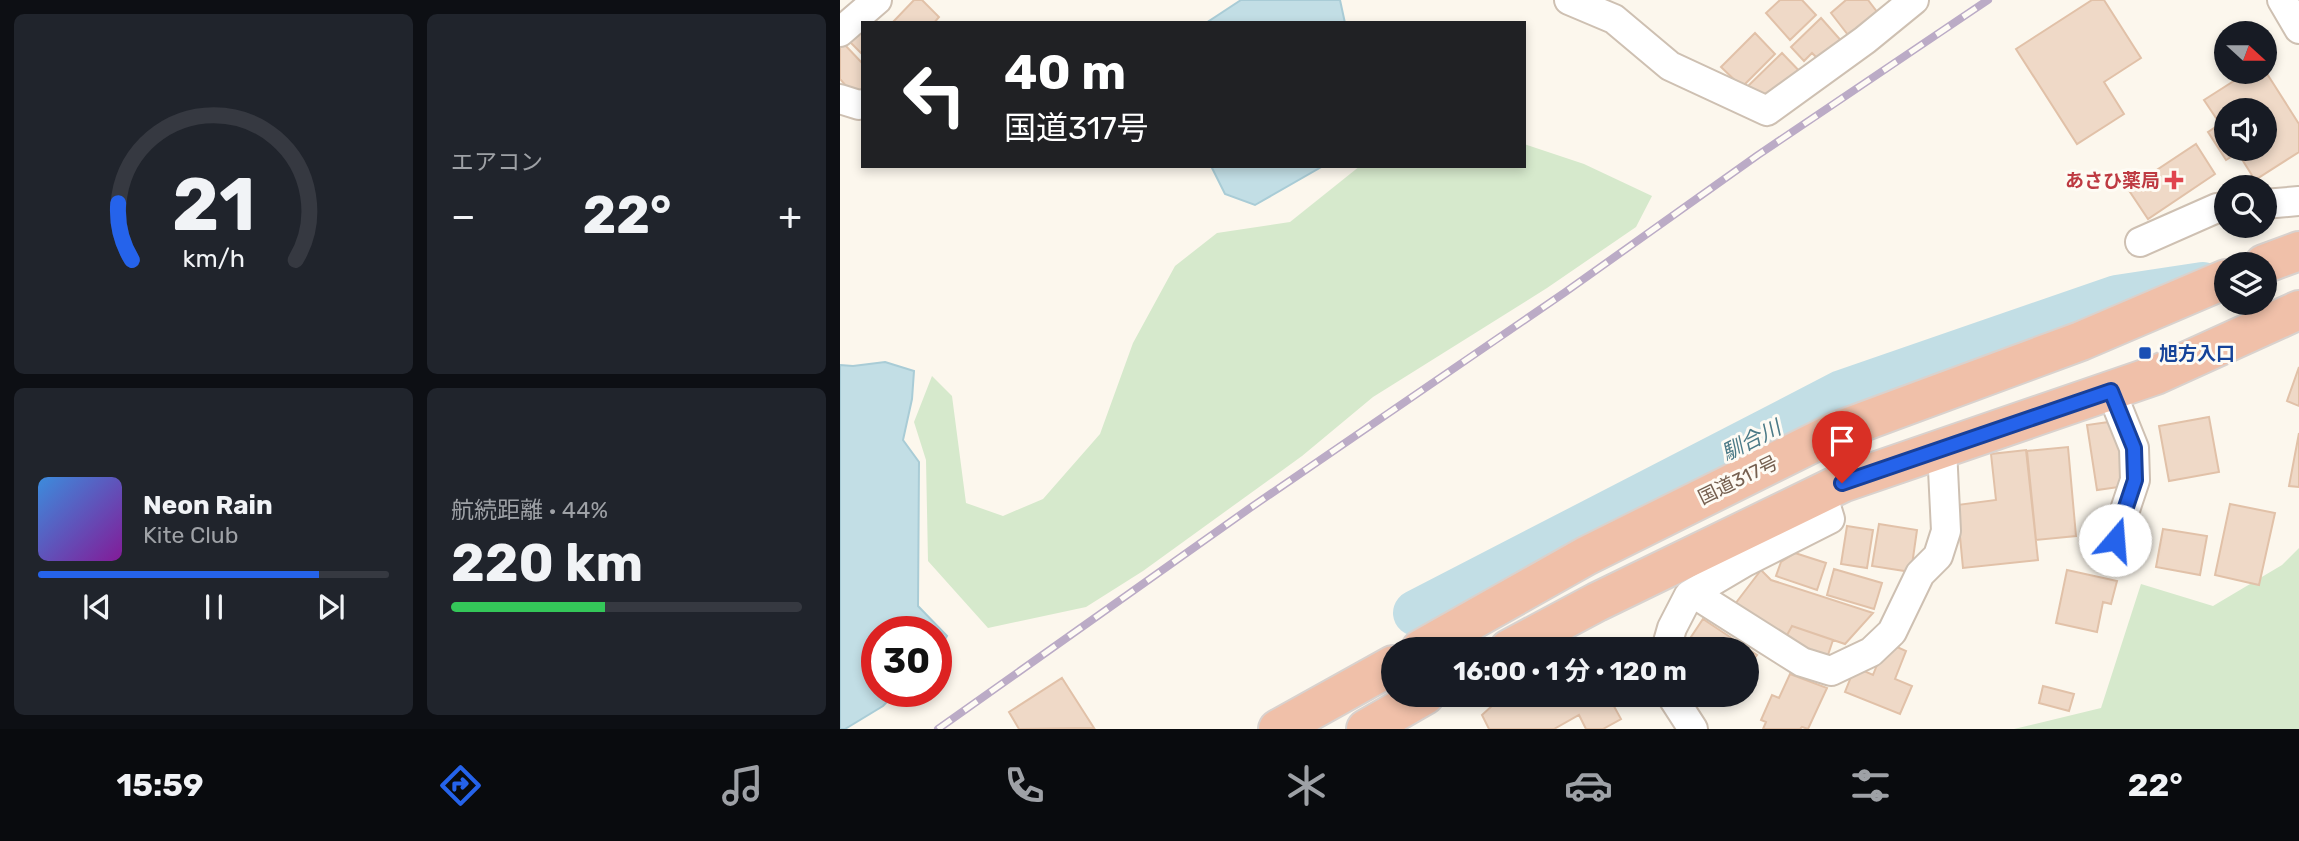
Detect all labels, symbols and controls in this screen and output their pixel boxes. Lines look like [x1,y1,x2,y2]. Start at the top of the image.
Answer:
north arrow [2214,21,2277,84]
map controls [2214,21,2277,315]
text: 40 m [1004,43,1126,101]
icon: left [889,49,980,140]
button: sound [2214,98,2277,161]
text: 国道317号 [1004,109,1149,147]
text: エアコン [451,148,543,176]
text: 21 [172,162,255,248]
place label: あさひ薬局 [2065,169,2160,192]
marker: あさひ薬局 [2166,172,2182,188]
button: search [2214,175,2277,238]
text: 22° [583,184,672,246]
text: − [451,193,476,239]
text: + [778,193,802,239]
text: km/h [182,244,245,273]
button: layers [2214,252,2277,315]
place label: 旭方入口 [2159,342,2235,365]
marker: 旭方入口 [2137,345,2153,361]
pin [1812,411,1872,483]
water label: 馴合川 [1717,414,1787,465]
icon: arrive [1823,422,1861,460]
street label: 国道317号 [1694,451,1782,509]
text: Neon Rain [143,490,273,521]
text: 航続距離 · 44% [451,496,608,524]
position arrow [2078,503,2152,577]
text: Kite Club [143,521,238,549]
text: 220 km [451,532,643,594]
icon: previous [78,588,116,626]
icon: pause [195,588,233,626]
icon: next [312,588,350,626]
speed limit sign: 30 [861,616,952,707]
text: 16:00 · 1 分 · 120 m [1453,656,1687,687]
icon: directions [436,761,485,810]
icon: music [718,761,767,810]
icon: phone [1000,761,1049,810]
icon: climate [1282,761,1331,810]
icon: car [1564,761,1613,810]
icon: filters [1846,761,1895,810]
text: 15:59 [116,766,204,804]
text: 22° [2128,766,2183,804]

